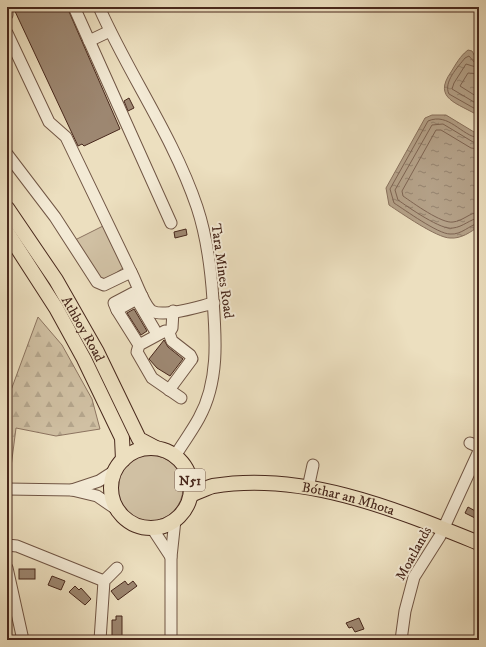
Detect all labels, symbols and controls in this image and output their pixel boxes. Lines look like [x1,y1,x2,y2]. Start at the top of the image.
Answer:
street label: Tara Mines Road [206,223,238,320]
street label: Athboy Road [57,293,108,365]
road number: N51 [175,469,205,491]
street label: Bóthar an Mhota [301,479,397,520]
street label: Moatlands [392,523,436,584]

